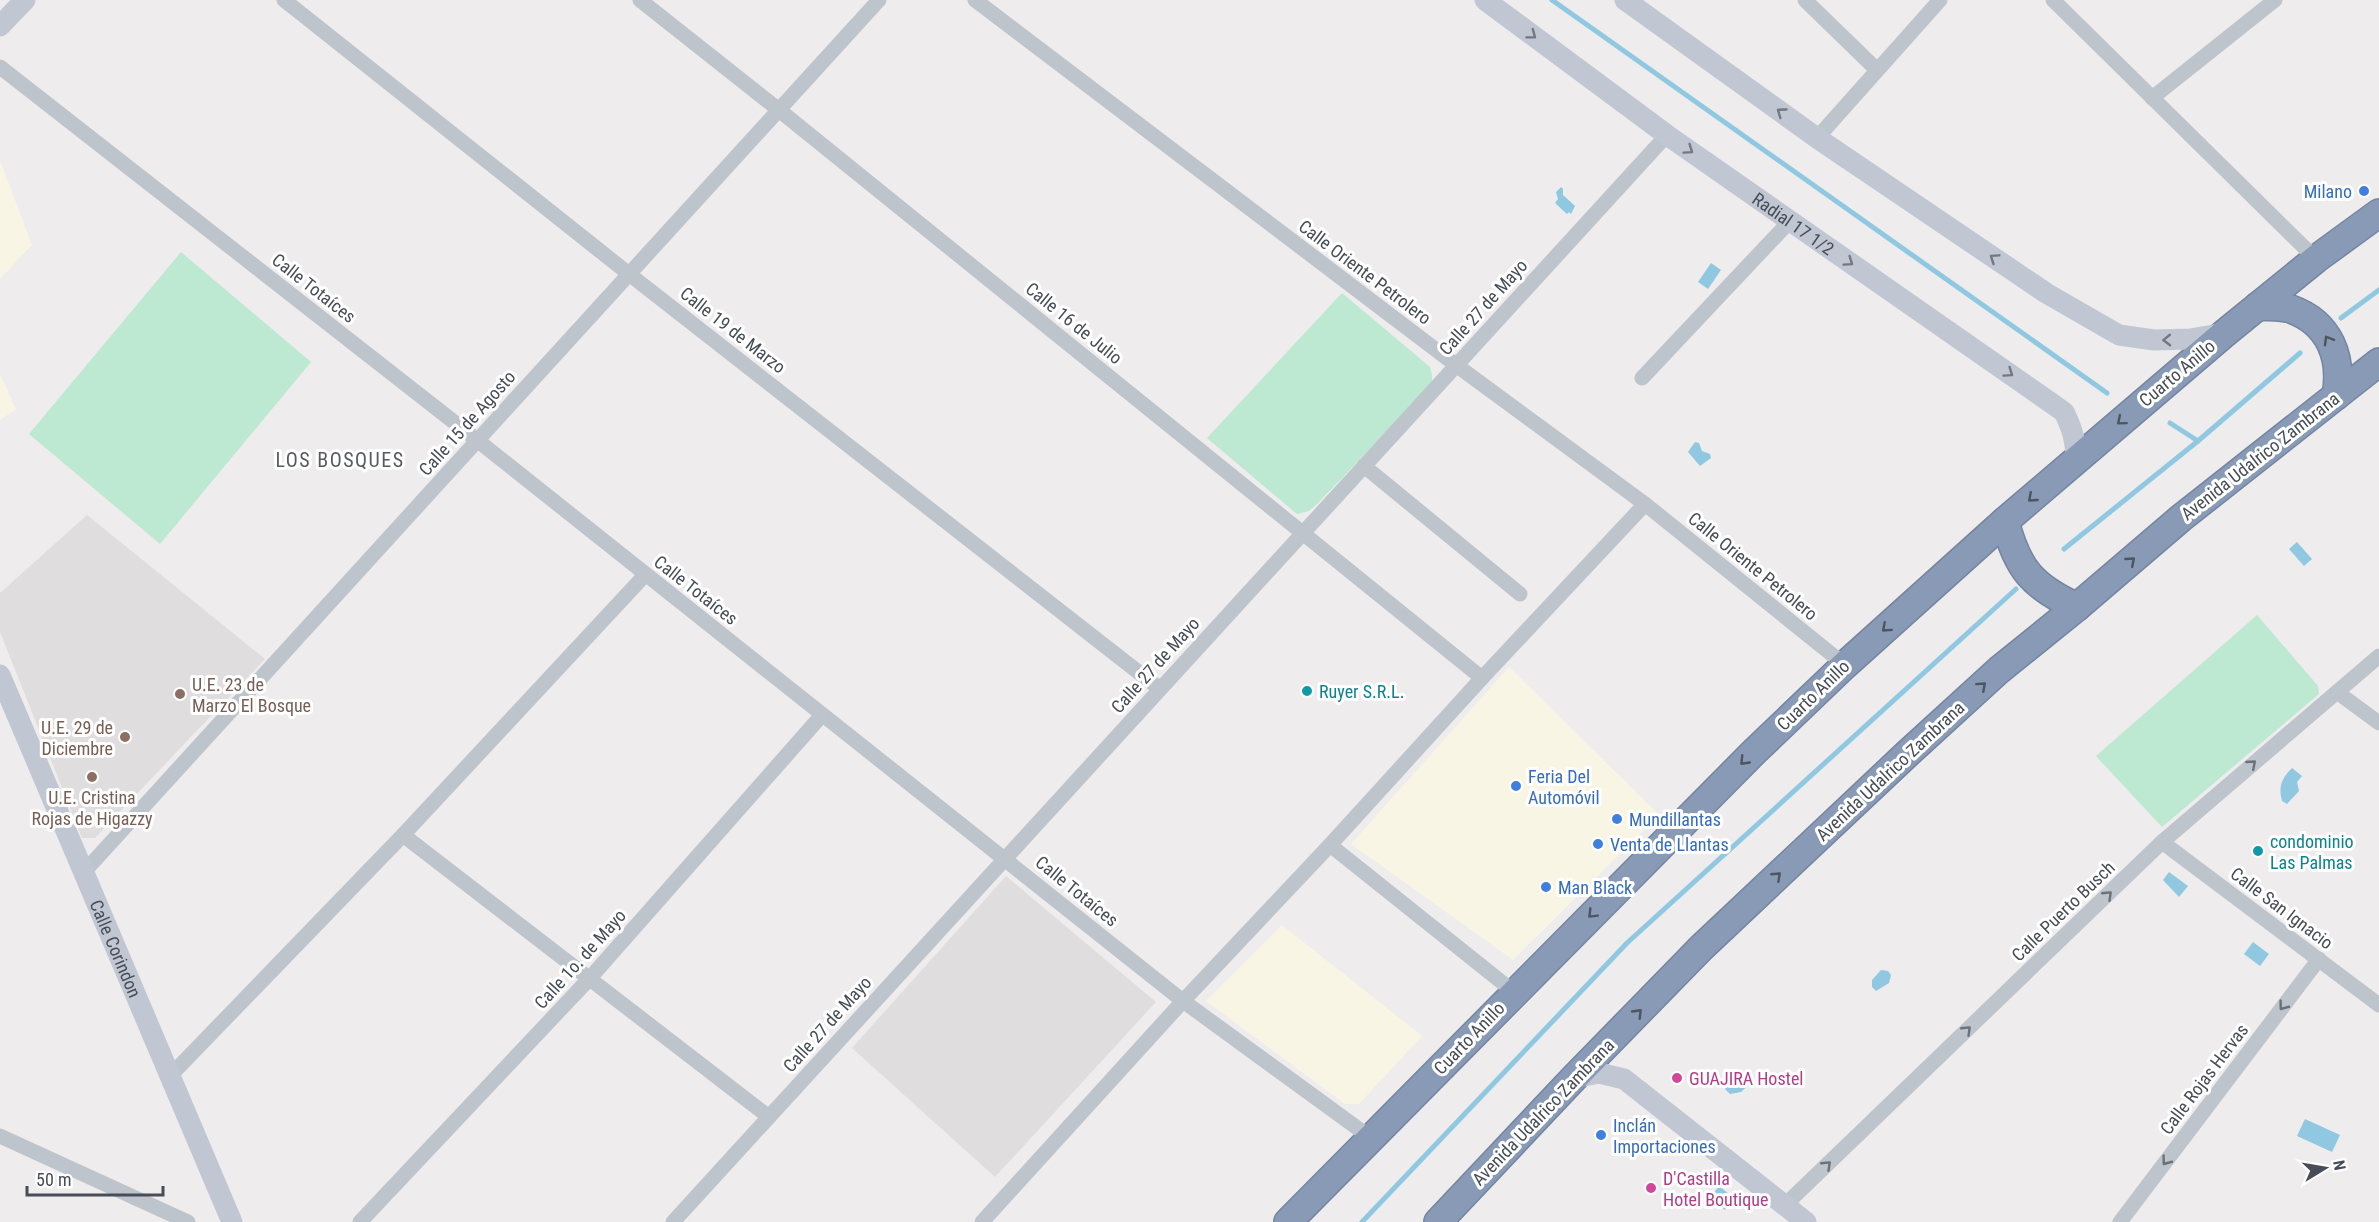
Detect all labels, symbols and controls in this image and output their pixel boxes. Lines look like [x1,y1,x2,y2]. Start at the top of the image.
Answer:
one-way arrow [1525,28,1536,39]
one-way arrow [1777,108,1788,119]
one-way arrow [1682,143,1693,154]
place label: Milano [2304,181,2352,202]
marker: Milano [2357,184,2371,198]
street label: Radial 17 1/2 [1749,188,1838,259]
street label: Calle Oriente Petrolero [1295,215,1435,329]
street label: Calle Totaíces [268,249,360,327]
one-way arrow [1990,254,2001,265]
street label: Calle 27 de Mayo [1435,255,1531,359]
one-way arrow [1842,255,1853,266]
street label: Calle 16 de Julio [1022,278,1126,368]
street label: Calle 19 de Marzo [676,282,790,378]
one-way arrow [2162,334,2171,346]
street label: Cuarto Anillo [2135,335,2219,411]
one-way arrow [2324,336,2335,346]
street label: Calle 15 de Agosto [414,366,520,480]
one-way arrow [2002,366,2013,377]
street label: Avenida Udalrico Zambrana [2177,388,2343,524]
one-way arrow [2117,414,2128,425]
district label: LOS BOSQUES [275,448,405,472]
one-way arrow [2028,491,2039,502]
street label: Calle Oriente Petrolero [1684,507,1822,625]
street label: Calle Totaíces [650,551,742,629]
one-way arrow [2124,557,2135,568]
street label: Calle 27 de Mayo [1107,613,1203,717]
one-way arrow [1882,621,1893,632]
street label: Cuarto Anillo [1773,655,1853,735]
place label: U.E. 23 de Marzo El Bosque [192,674,311,716]
place label: Ruyer S.R.L. [1319,681,1404,702]
one-way arrow [1975,682,1985,693]
marker: Ruyer S.R.L. [1300,684,1314,698]
marker: U.E. 23 de Marzo El Bosque [173,687,187,701]
street label: Avenida Udalrico Zambrana [1812,697,1968,845]
place label: U.E. 29 de Diciembre [41,717,113,759]
marker: U.E. 29 de Diciembre [118,730,132,744]
one-way arrow [1741,754,1752,765]
one-way arrow [2245,761,2256,772]
place label: Feria Del Automóvil [1528,766,1600,808]
marker: U.E. Cristina Rojas de Higazzy [85,770,99,784]
marker: Feria Del Automóvil [1509,779,1523,793]
place label: U.E. Cristina Rojas de Higazzy [31,787,153,829]
place label: Mundillantas [1629,809,1721,830]
marker: Mundillantas [1610,812,1624,826]
place label: condominio Las Palmas [2270,831,2354,873]
place label: Venta de Llantas [1610,834,1729,855]
marker: Venta de Llantas [1591,837,1605,851]
marker: condominio Las Palmas [2251,844,2265,858]
street label: Calle Totaíces [1032,851,1122,931]
street label: Calle Puerto Busch [2007,857,2119,965]
street label: Calle San Ignacio [2227,863,2337,953]
one-way arrow [1771,872,1781,883]
place label: Man Black [1558,877,1632,898]
marker: Man Black [1539,880,1553,894]
one-way arrow [2101,891,2111,902]
street label: Calle Corindon [86,896,146,1000]
street label: Calle 1o. de Mayo [530,905,630,1013]
one-way arrow [1588,907,1598,918]
street label: Calle 27 de Mayo [779,972,875,1076]
street label: Cuarto Anillo [1429,998,1509,1078]
one-way arrow [2280,999,2291,1010]
one-way arrow [1631,1009,1642,1019]
street label: Calle Rojas Hervas [2156,1020,2252,1138]
one-way arrow [1960,1026,1971,1037]
street label: Avenida Udalrico Zambrana [1468,1035,1618,1189]
place label: GUAJIRA Hostel [1689,1068,1804,1089]
marker: GUAJIRA Hostel [1670,1071,1684,1085]
place label: Inclán Importaciones [1613,1115,1716,1157]
marker: Inclán Importaciones [1594,1128,1608,1142]
north arrow [2295,1138,2355,1198]
one-way arrow [2162,1155,2173,1166]
scale bar [27,1159,164,1197]
text: N [2329,1159,2349,1172]
one-way arrow [1819,1162,1830,1173]
place label: D'Castilla Hotel Boutique [1663,1168,1768,1210]
text: 50 m [36,1169,71,1190]
marker: D'Castilla Hotel Boutique [1644,1181,1658,1195]

